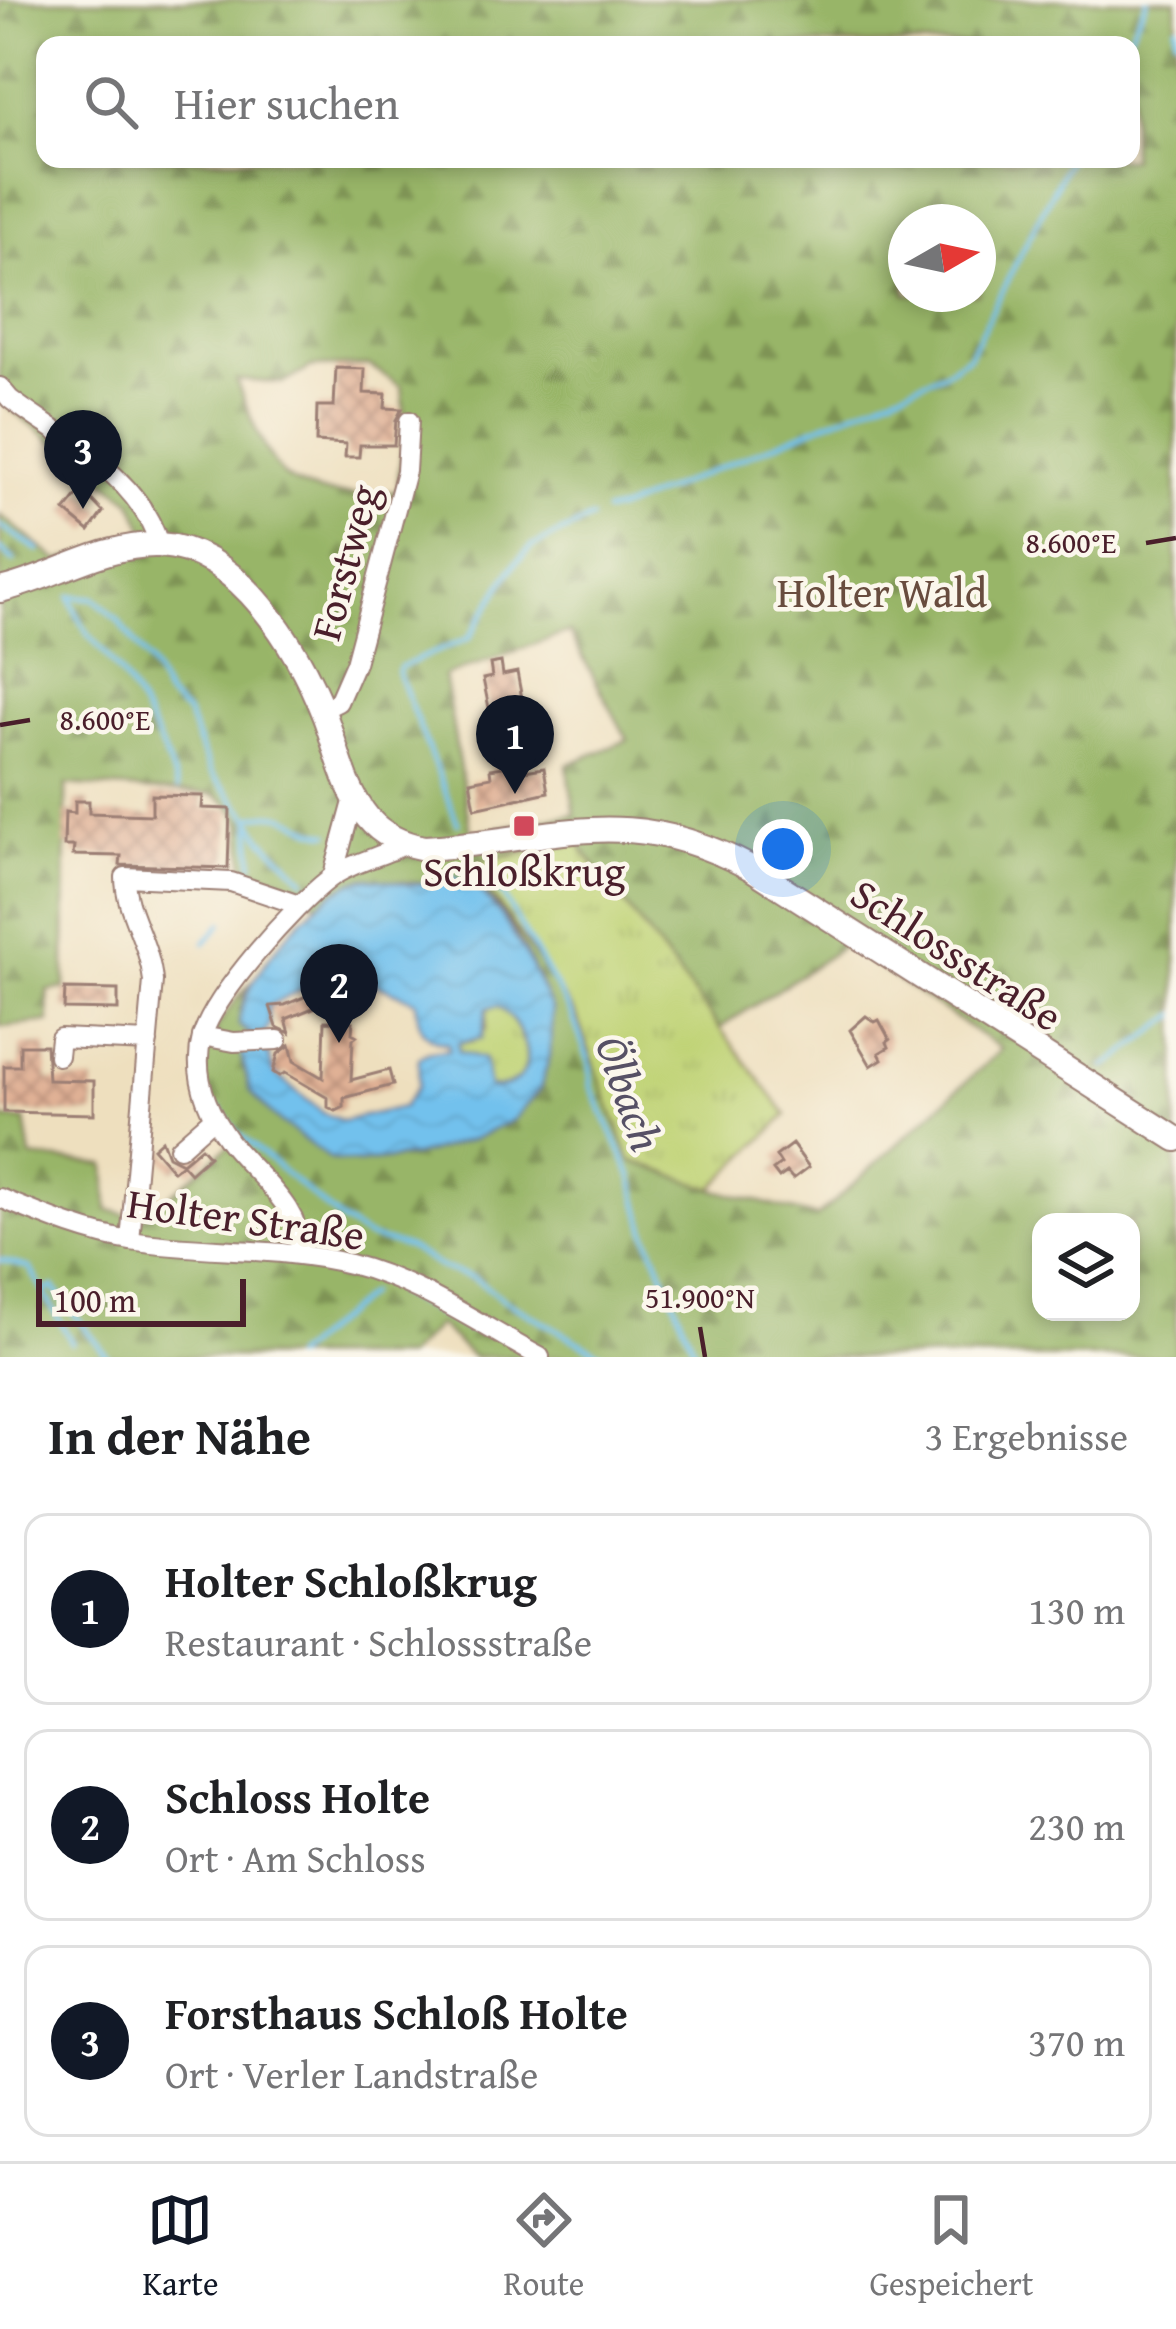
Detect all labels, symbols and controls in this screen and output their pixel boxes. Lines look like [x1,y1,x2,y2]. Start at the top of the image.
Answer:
search box [36,36,1140,168]
icon: search [78,69,144,135]
text: Hier suchen [174,70,399,135]
north arrow [888,204,996,312]
pin: 3 [44,410,122,509]
street label: Forstweg [294,477,394,647]
text: 8.600°E [1026,520,1116,564]
park label: Holter Wald [777,561,988,622]
pin: 1 [476,695,554,794]
text: 8.600°E [60,697,150,741]
marker: Schloßkrug [511,813,537,839]
your location [753,819,813,879]
place label: Schloßkrug [423,840,625,901]
street label: Schlossstraße [839,863,1075,1045]
pin: 2 [300,944,378,1043]
water label: Ölbach [580,1026,680,1160]
street label: Holter Straße [124,1171,368,1265]
map controls [1032,1213,1140,1321]
button: layers [1032,1213,1140,1321]
scale bar [36,1273,246,1326]
text: 51.900°N [645,1275,755,1319]
text: 100 m [54,1276,136,1324]
text: In der Nähe [48,1398,311,1473]
text: 3 Ergebnisse [925,1407,1128,1464]
text: Holter Schloßkrug [165,1548,537,1613]
text: 1 [80,1581,100,1638]
text: 130 m [1028,1581,1125,1638]
text: Restaurant · Schlossstraße [165,1613,592,1670]
text: Schloss Holte [165,1764,430,1829]
text: 2 [80,1797,100,1854]
text: 230 m [1028,1797,1125,1854]
text: Ort · Am Schloss [165,1829,426,1886]
text: Forsthaus Schloß Holte [165,1980,628,2045]
text: 3 [80,2013,100,2070]
text: 370 m [1028,2013,1125,2070]
text: Ort · Verler Landstraße [165,2045,538,2102]
tab: Karte [143,2187,218,2307]
tab: Route [504,2187,584,2307]
tab: Gespeichert [869,2187,1033,2307]

